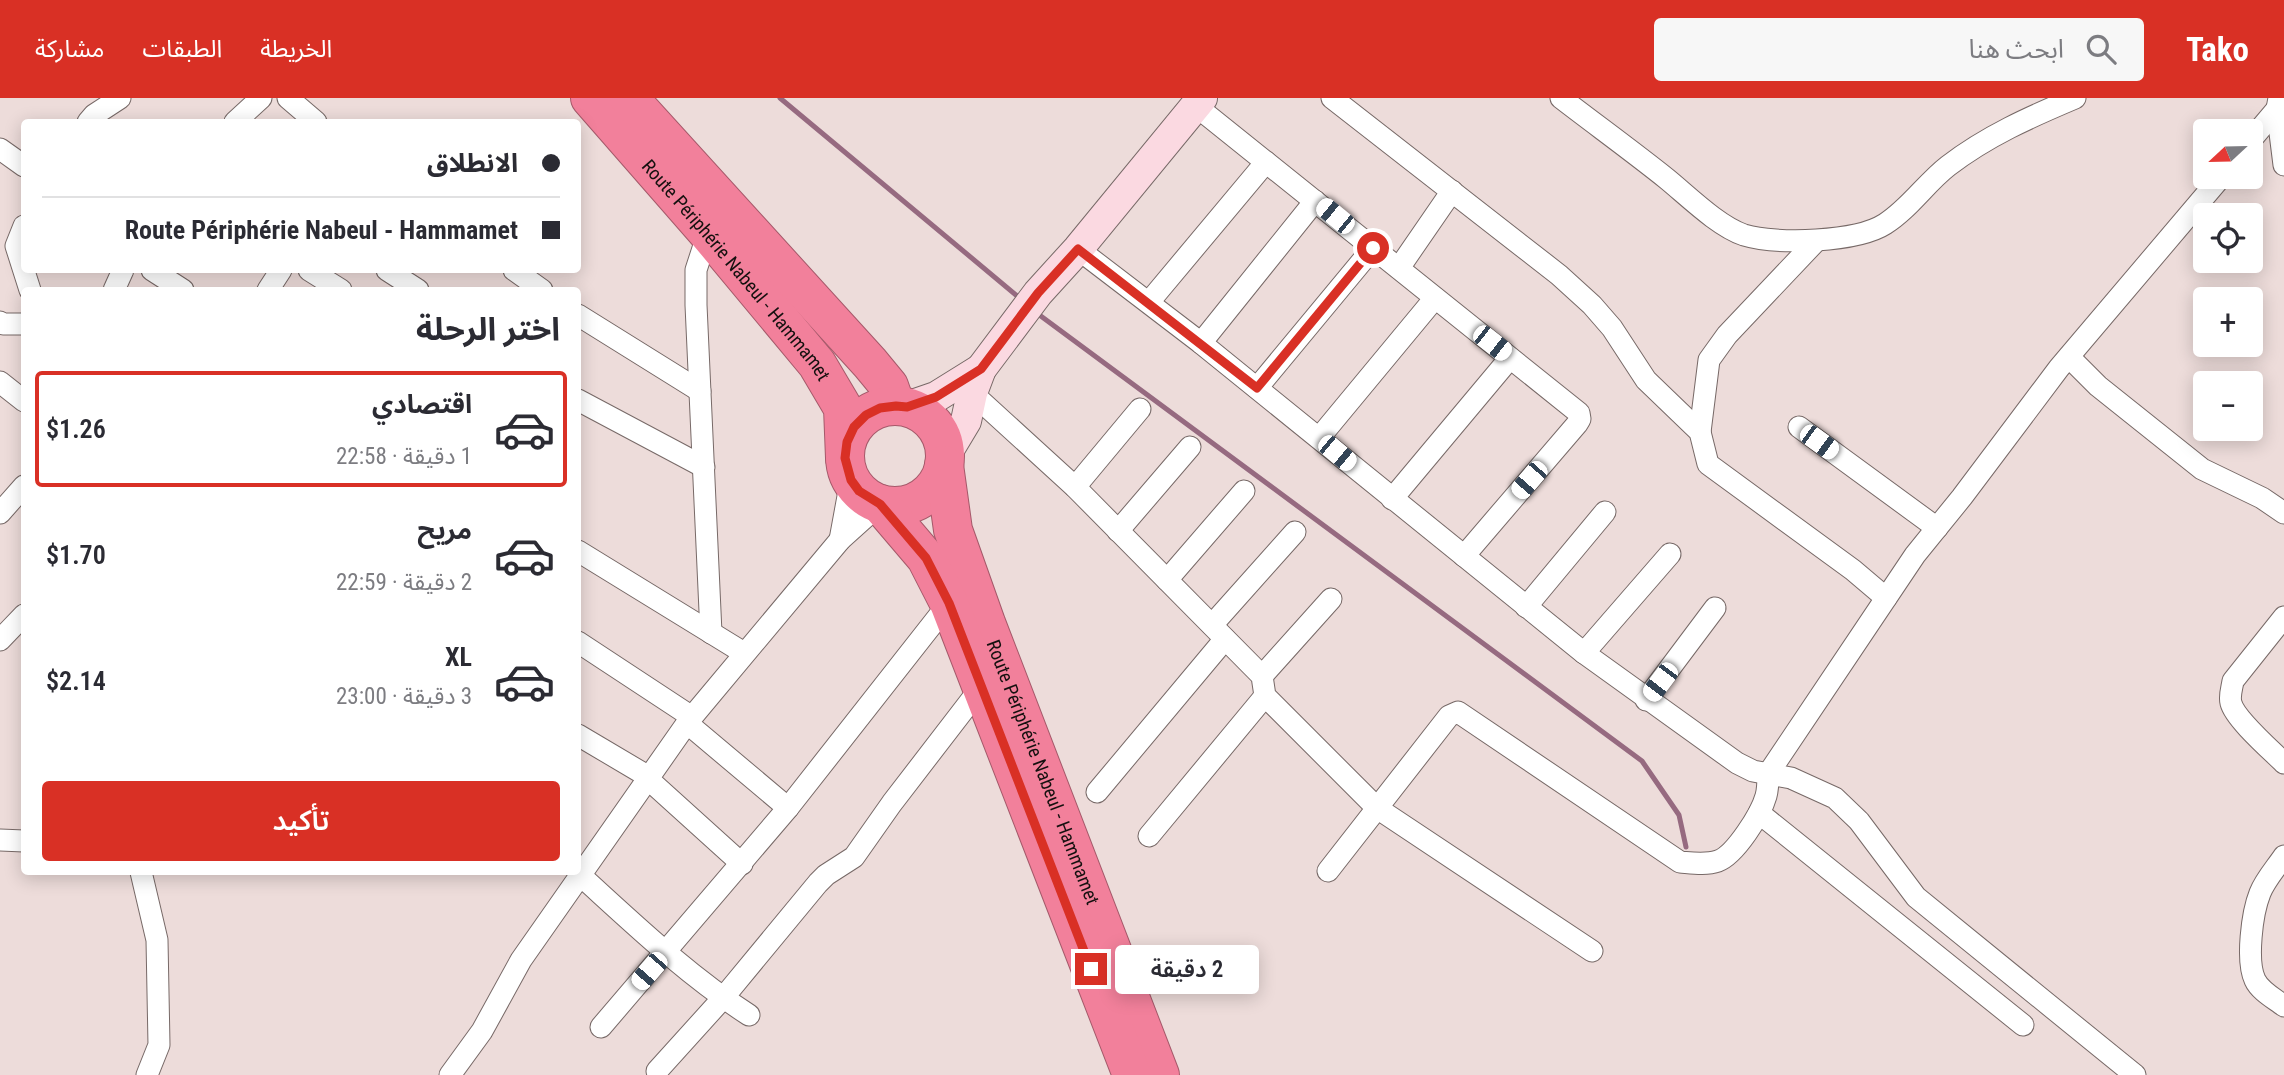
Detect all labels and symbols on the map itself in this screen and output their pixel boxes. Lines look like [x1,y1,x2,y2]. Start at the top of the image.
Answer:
north arrow [2193,119,2263,189]
street label: Route Périphérie Nabeul - Hammamet [637,154,836,385]
car [1313,195,1358,237]
route start [1357,232,1389,264]
car [1469,322,1516,364]
car [1796,421,1843,463]
car [1315,431,1360,475]
car [1508,457,1551,503]
street label: Route Périphérie Nabeul - Hammamet [982,636,1105,908]
car [1639,659,1682,705]
callout: 2 دقيقة [1116,944,1259,994]
car [628,948,671,994]
route end [1075,953,1107,985]

